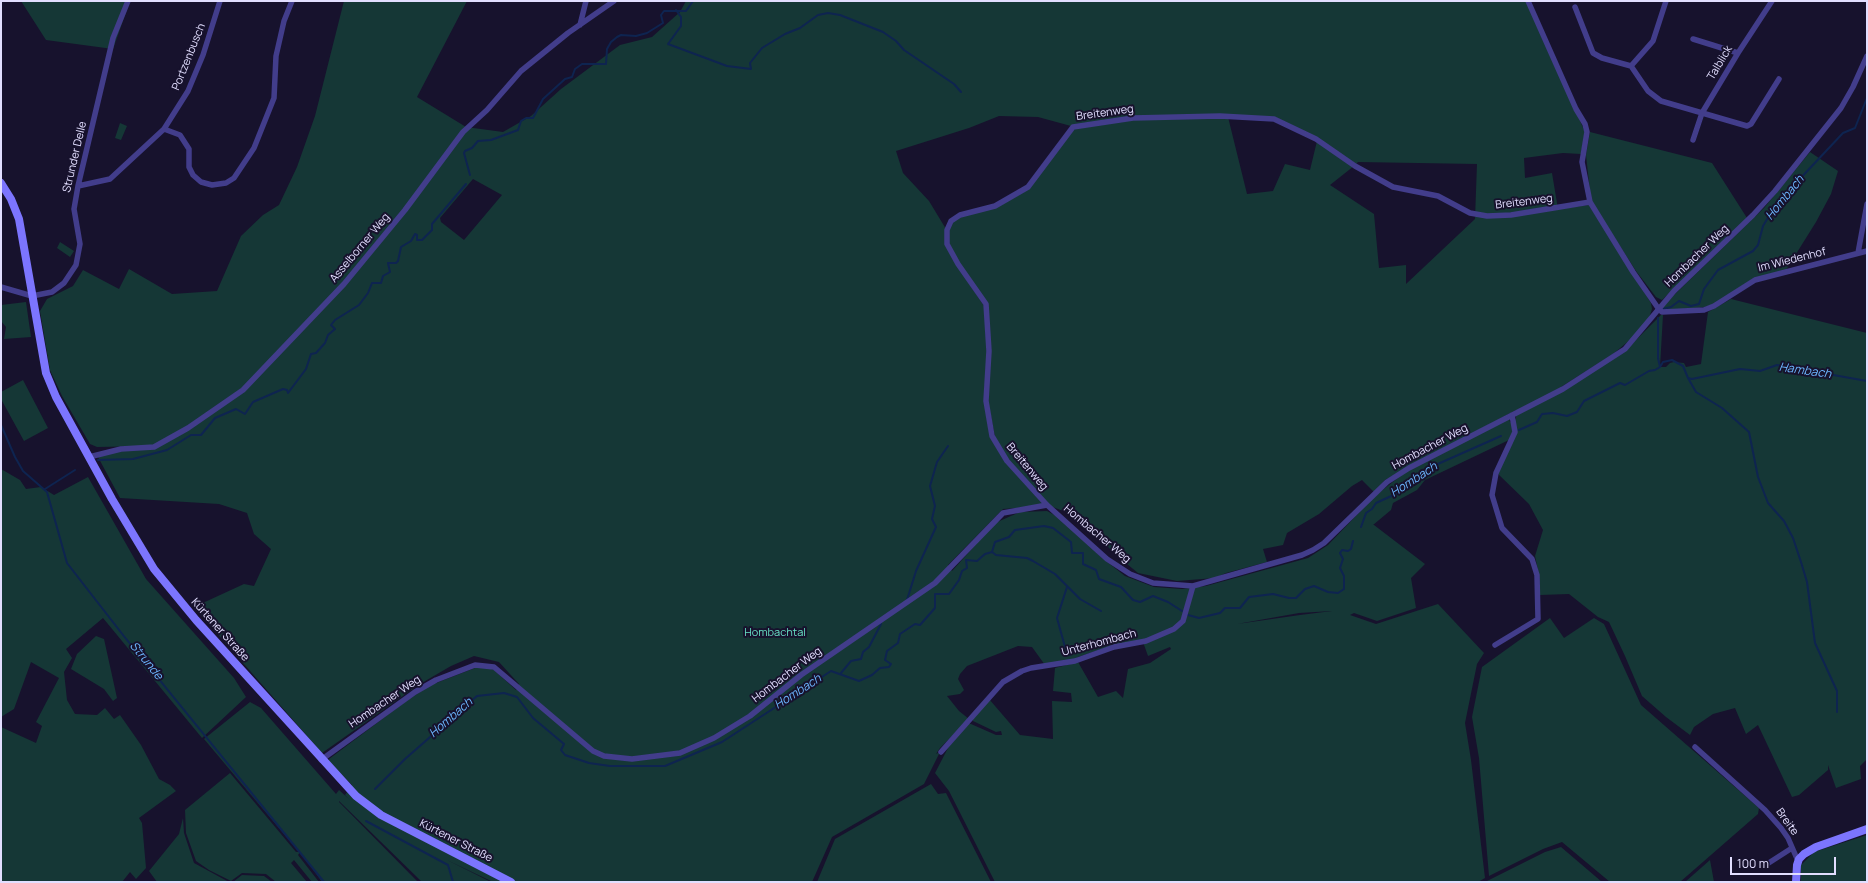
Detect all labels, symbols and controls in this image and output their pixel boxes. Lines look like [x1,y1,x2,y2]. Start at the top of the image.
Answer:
street label: Portzenbusch [170,22,208,92]
street label: Talblick [1705,43,1735,83]
street label: Breitenweg [1075,102,1135,124]
street label: Strunder Delle [60,120,90,194]
water label: Hombach [1763,173,1807,223]
street label: Breitenweg [1495,192,1553,212]
street label: Asselborner Weg [327,211,393,285]
street label: Hombacher Weg [1662,222,1732,290]
street label: Im Wiedenhof [1757,245,1827,275]
water label: Hambach [1778,360,1832,382]
street label: Hombacher Weg [1390,422,1470,472]
street label: Breitenweg [1003,441,1051,493]
water label: Hombach [1388,460,1440,500]
street label: Hombacher Weg [1061,502,1133,566]
street label: Kürtener Straße [188,596,252,664]
park label: Hombachtal [744,626,806,640]
street label: Unterhombach [1060,627,1138,659]
water label: Strunde [126,639,166,683]
street label: Hombacher Weg [750,645,824,705]
water label: Hombach [772,672,824,712]
street label: Hombacher Weg [347,673,423,731]
water label: Hombach [426,695,476,741]
street label: Breite [1773,806,1801,838]
street label: Kürtener Straße [417,817,495,865]
scale bar [1732,849,1838,875]
text: 100 m [1737,855,1769,872]

